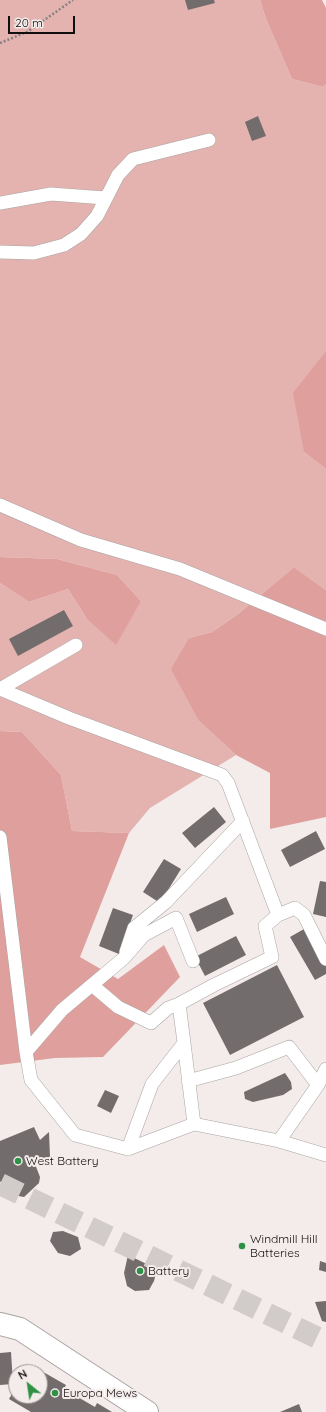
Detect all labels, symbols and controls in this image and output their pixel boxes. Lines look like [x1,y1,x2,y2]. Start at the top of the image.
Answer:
scale bar [10,8,77,34]
text: 20 m [15,15,43,30]
place label: West Battery [26,1154,99,1168]
marker: West Battery [13,1156,23,1166]
place label: Windmill Hill Batteries [250,1232,317,1260]
marker: Windmill Hill Batteries [237,1241,247,1251]
place label: Battery [148,1264,189,1278]
marker: Battery [135,1266,145,1276]
north arrow [8,1364,48,1404]
text: N [15,1366,30,1383]
place label: Europa Mews [63,1386,137,1400]
marker: Europa Mews [50,1388,60,1398]

